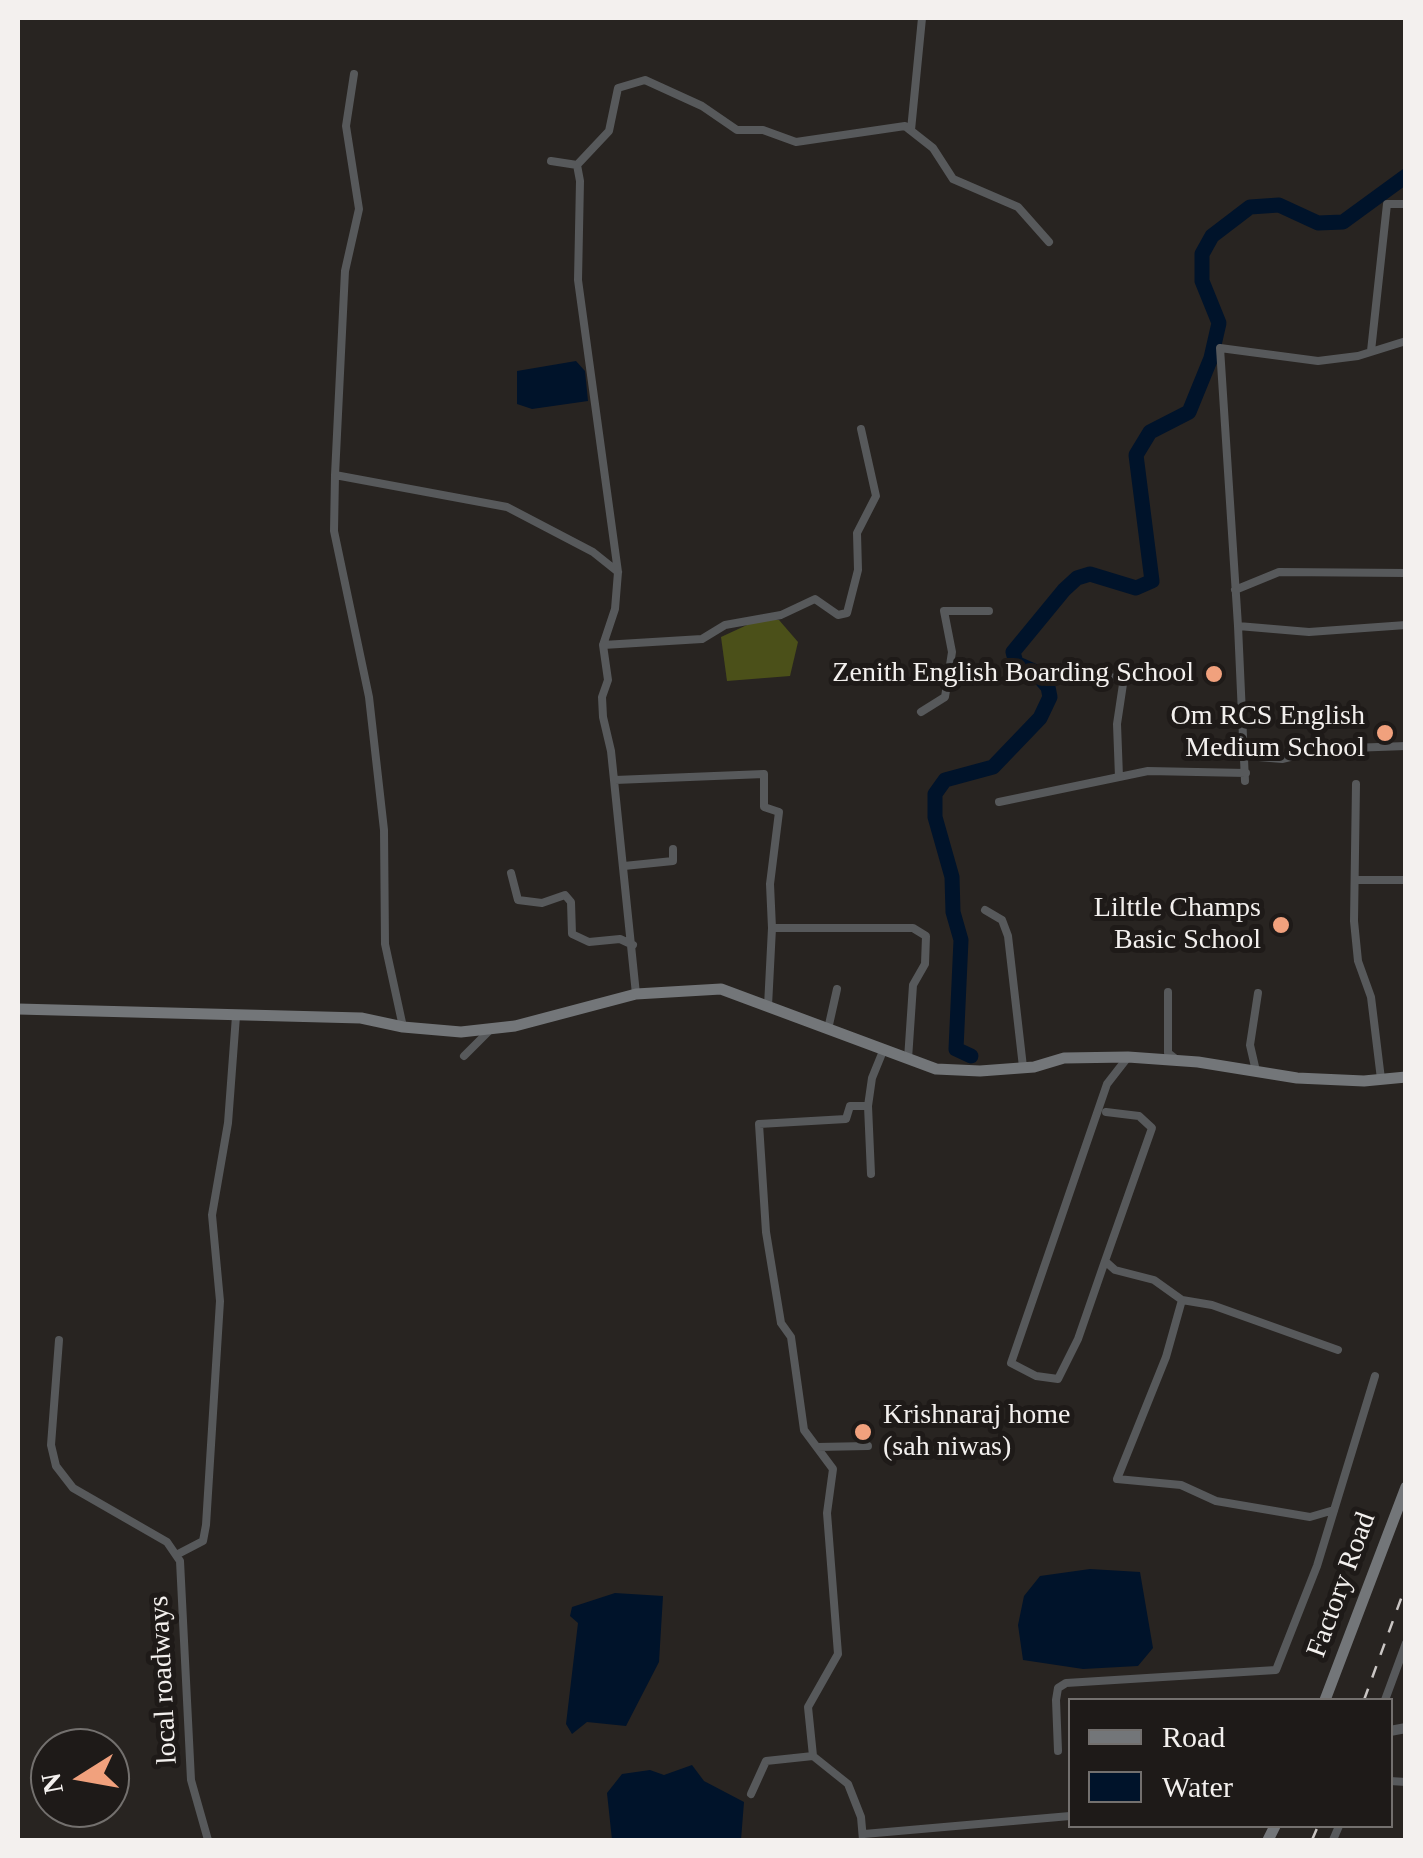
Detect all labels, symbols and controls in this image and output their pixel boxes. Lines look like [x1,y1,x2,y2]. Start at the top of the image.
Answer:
place label: Zenith English Boarding School [785,657,1194,691]
marker: Zenith English Boarding School [1203,663,1225,685]
place label: Om RCS English Medium School [1157,700,1365,766]
marker: Om RCS English Medium School [1374,722,1396,744]
place label: Lilttle Champs Basic School [1074,892,1261,958]
marker: Lilttle Champs Basic School [1270,914,1292,936]
place label: Krishnaraj home (sah niwas) [883,1399,1100,1465]
marker: Krishnaraj home (sah niwas) [852,1421,874,1443]
street label: Factory Road [1297,1499,1387,1671]
street label: local roadways [142,1582,186,1778]
legend [1068,1698,1393,1828]
text: Road [1162,1720,1225,1753]
north arrow [30,1728,130,1828]
text: Water [1162,1770,1233,1803]
text: N [35,1771,69,1796]

